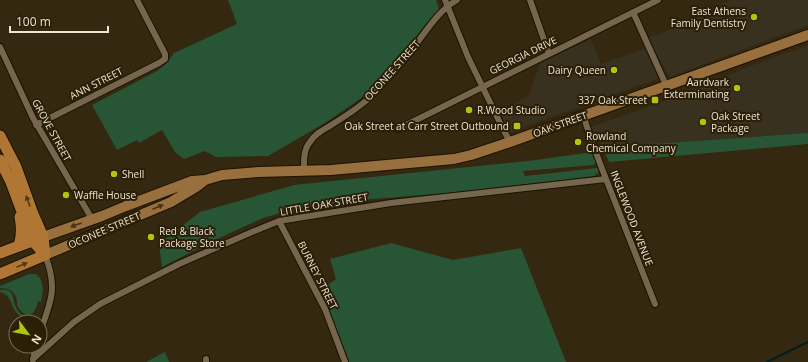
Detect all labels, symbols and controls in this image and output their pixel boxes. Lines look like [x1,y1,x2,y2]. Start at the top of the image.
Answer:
place label: East Athens Family Dentistry [671,4,747,30]
scale bar [10,8,108,34]
marker: East Athens Family Dentistry [749,12,759,22]
text: 100 m [16,13,51,30]
street label: GEORGIA DRIVE [487,33,559,77]
street label: OCONEE STREET [361,36,423,103]
street label: ANN STREET [67,63,125,102]
place label: Dairy Queen [548,63,606,77]
marker: Dairy Queen [609,65,619,75]
place label: Aardvark Exterminating [664,75,730,101]
marker: Aardvark Exterminating [732,83,742,93]
place label: 337 Oak Street [578,93,647,107]
marker: 337 Oak Street [650,95,660,105]
street label: GROVE STREET [29,96,75,164]
place label: R.Wood Studio [477,103,546,117]
marker: R.Wood Studio [464,105,474,115]
street label: OAK STREET [531,108,589,140]
place label: Oak Street Package [711,109,761,135]
marker: Oak Street Package [698,117,708,127]
place label: Oak Street at Carr Street Outbound [344,119,509,133]
marker: Oak Street at Carr Street Outbound [512,121,522,131]
place label: Rowland Chemical Company [586,129,677,155]
marker: Rowland Chemical Company [573,137,583,147]
place label: Shell [122,167,144,181]
street label: INGLEWOOD AVENUE [607,168,657,268]
marker: Shell [109,169,119,179]
place label: Waffle House [74,188,137,202]
street label: LITTLE OAK STREET [279,189,370,219]
marker: Waffle House [61,190,71,200]
one-way arrow [24,194,30,206]
one-way arrow [153,204,165,210]
street label: OCONEE STREET [66,208,143,251]
one-way arrow [70,222,82,228]
place label: Red & Black Package Store [159,224,225,250]
marker: Red & Black Package Store [146,232,156,242]
street label: BURNEY STREET [295,238,341,312]
one-way arrow [17,261,29,267]
north arrow [8,314,48,354]
text: N [28,332,46,347]

